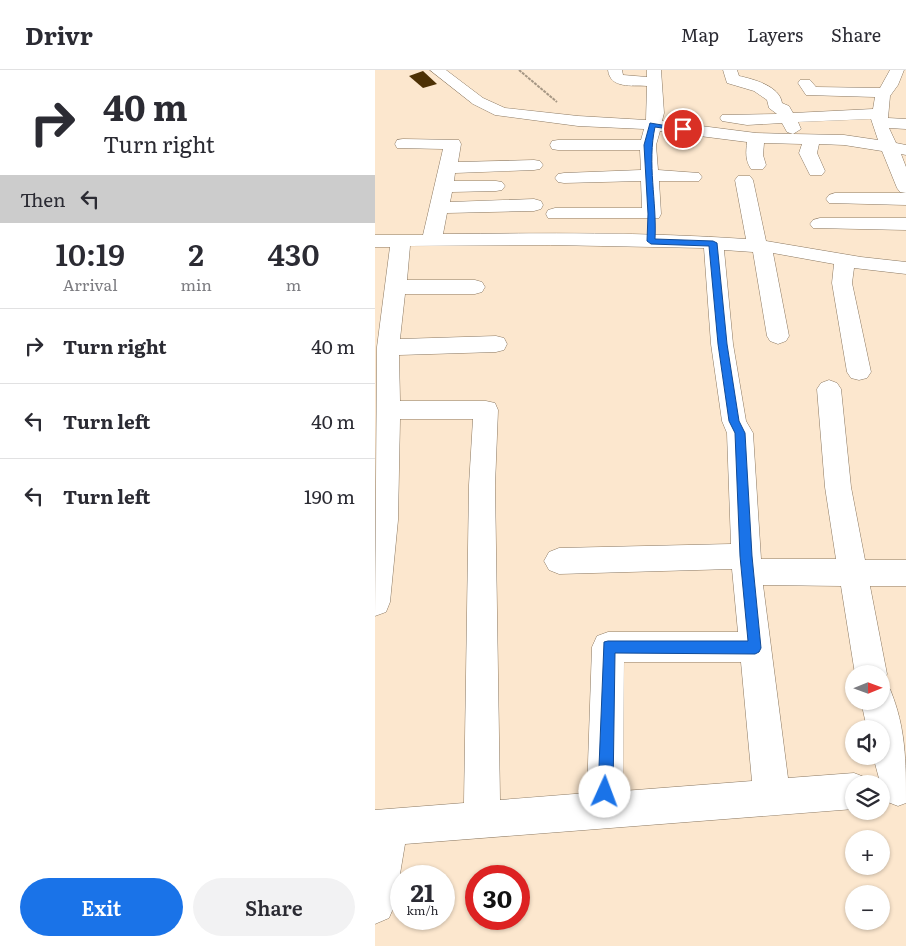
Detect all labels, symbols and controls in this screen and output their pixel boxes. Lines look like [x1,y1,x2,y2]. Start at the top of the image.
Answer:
text: Drivr [25,17,93,52]
text: Map [681,21,719,48]
text: Layers [747,21,803,48]
text: Share [831,21,881,48]
text: 40 m [103,80,188,132]
icon: right [20,90,85,155]
pin [662,108,704,150]
icon: arrive [669,115,697,143]
text: Turn right [103,127,215,160]
text: Then [20,185,66,213]
icon: left [76,185,104,213]
text: 10:19 [56,231,125,275]
text: 2 [188,231,204,275]
text: 430 [267,231,319,275]
text: Arrival [63,272,118,296]
text: min [180,272,212,296]
text: m [286,272,301,296]
icon: right [20,332,48,360]
text: Turn right [63,332,167,360]
text: 40 m [311,332,355,360]
icon: left [20,407,48,435]
text: Turn left [63,407,150,435]
text: 40 m [311,407,355,435]
icon: left [20,482,48,510]
text: Turn left [63,482,150,510]
text: 190 m [304,482,355,510]
north arrow [845,665,890,710]
map controls [845,665,890,930]
button: sound [845,720,890,765]
position arrow [578,765,630,817]
button: layers [845,775,890,820]
button: + [845,830,890,875]
speed limit sign: 30 [465,865,530,930]
text: 21 [411,873,434,910]
button: Exit [20,878,183,936]
button: Share [193,878,355,936]
button: − [845,885,890,930]
text: km/h [407,901,438,919]

